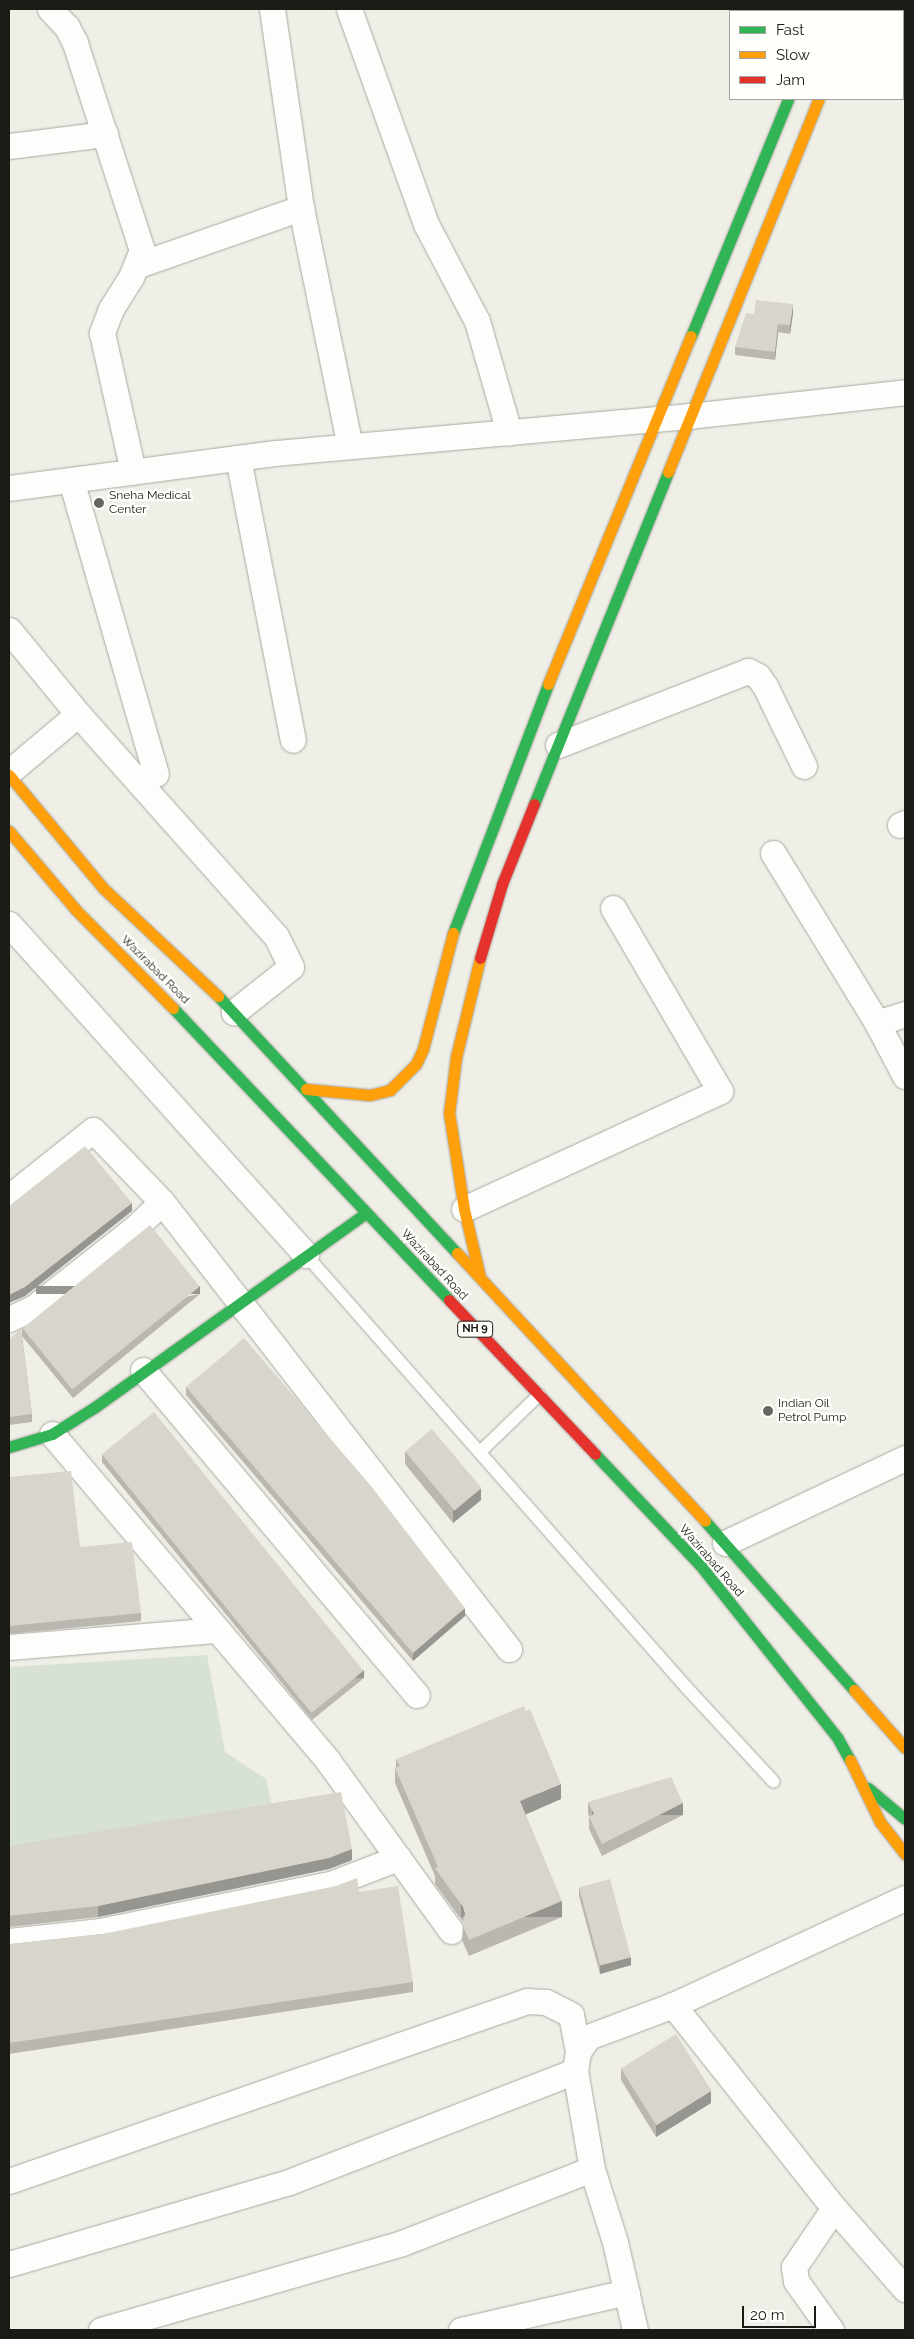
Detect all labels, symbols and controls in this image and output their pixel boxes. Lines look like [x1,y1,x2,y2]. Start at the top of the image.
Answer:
legend [729,10,904,100]
text: Fast [776,21,804,39]
text: Slow [776,46,810,64]
text: Jam [776,71,805,89]
place label: Sneha Medical Center [109,489,191,517]
marker: Sneha Medical Center [93,497,105,509]
street label: Wazirabad Road [118,933,192,1007]
street label: Wazirabad Road [398,1227,470,1303]
road number: NH 9 [456,1320,494,1338]
place label: Indian Oil Petrol Pump [778,1397,847,1425]
marker: Indian Oil Petrol Pump [762,1405,774,1417]
street label: Wazirabad Road [676,1522,746,1600]
scale bar [744,2296,818,2328]
text: 20 m [750,2306,785,2324]

